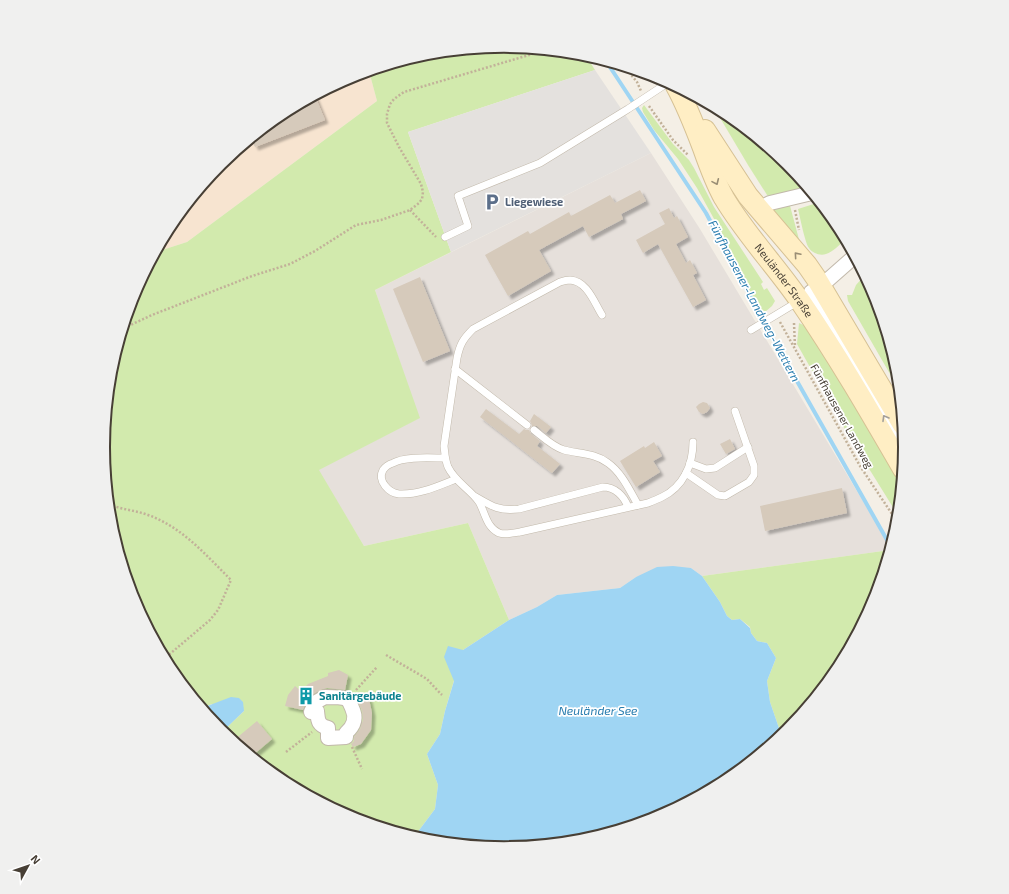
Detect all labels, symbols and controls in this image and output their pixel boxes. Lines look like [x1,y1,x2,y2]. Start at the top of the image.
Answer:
one-way arrow [711,177,719,185]
parking icon: Liegewiese [482,192,502,212]
place label: Liegewiese [505,195,563,208]
water label: Fünfhausener-Landweg-Wettern [706,217,804,384]
street label: Neuländer Straße [752,241,816,320]
one-way arrow [795,252,802,259]
street label: Fünfhausener Landweg [808,361,877,470]
one-way arrow [883,415,890,422]
building icon: Sanitärgebäude [296,686,316,706]
place label: Sanitärgebäude [319,689,401,702]
water label: Neuländer See [558,703,638,717]
north arrow [8,846,48,886]
text: N [29,852,44,867]

